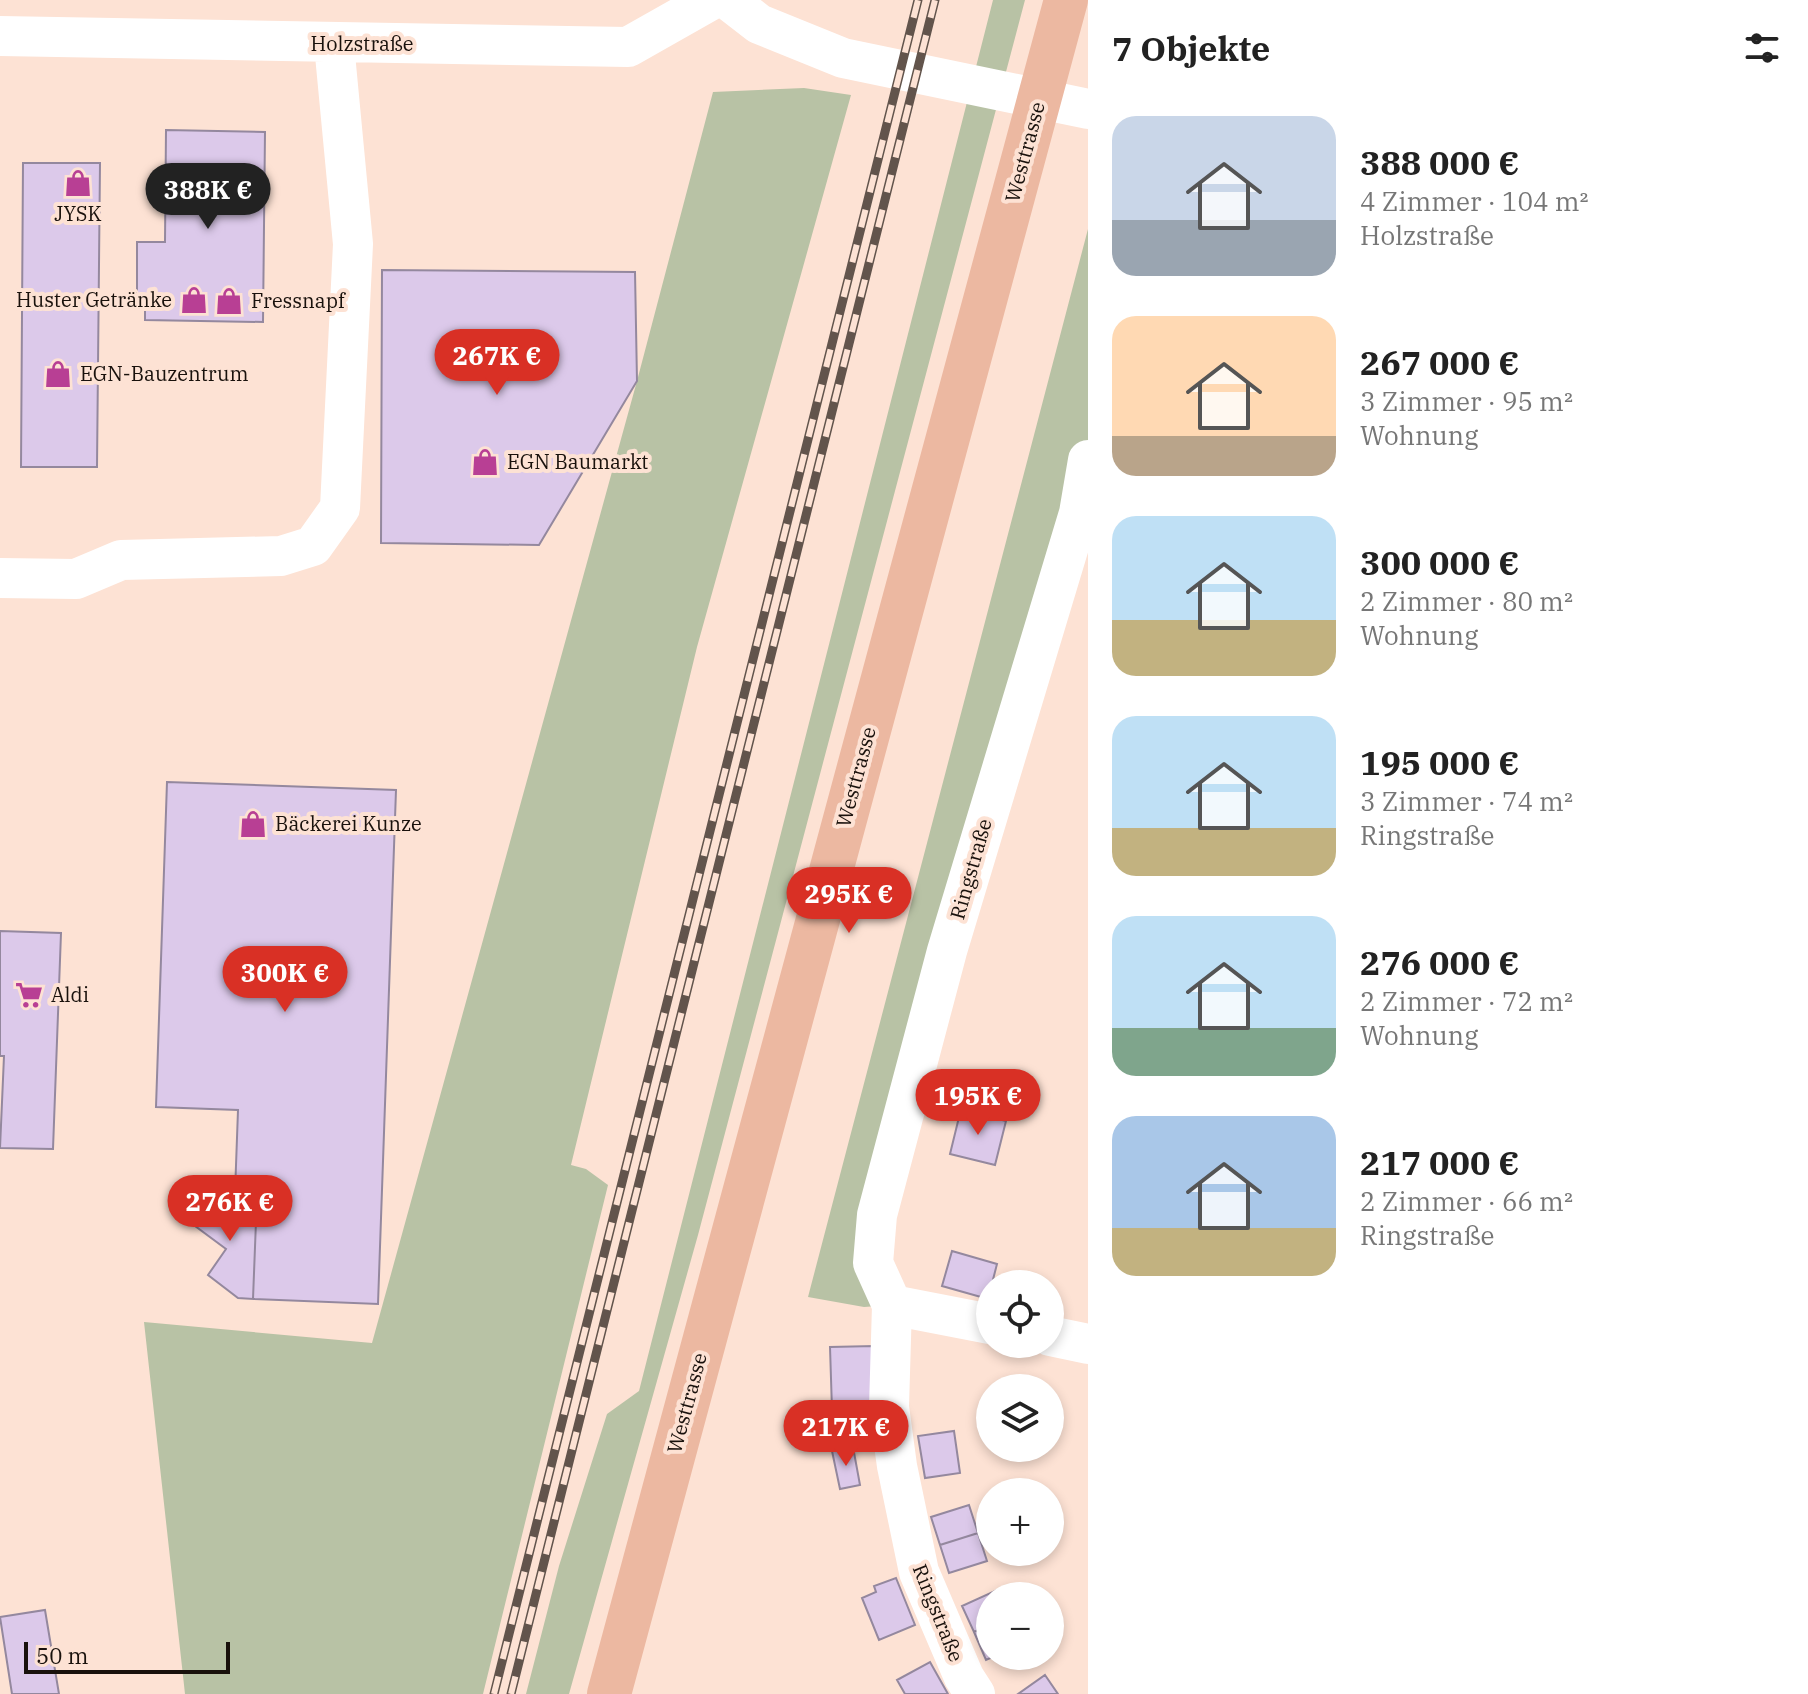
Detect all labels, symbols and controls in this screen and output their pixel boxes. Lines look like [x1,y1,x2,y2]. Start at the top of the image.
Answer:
text: 7 Objekte [1112,26,1270,70]
icon: filters [1740,26,1784,70]
street label: Holzstraße [311,30,413,57]
street label: Westtrasse [998,99,1051,205]
text: 388 000 € [1360,140,1519,184]
icon: home [1176,148,1272,244]
pin: 388K € [143,163,273,231]
shop icon: JYSK [63,168,93,198]
text: 388K € [164,172,252,206]
text: 4 Zimmer · 104 m² [1360,184,1589,218]
place label: JYSK [54,200,102,227]
text: Holzstraße [1360,218,1494,252]
shop icon: Huster Getränke [179,285,209,315]
place label: Huster Getränke [16,286,172,313]
shop icon: Fressnapf [214,286,244,316]
place label: Fressnapf [251,287,346,314]
pin: 267K € [432,329,562,397]
text: 267K € [453,338,541,372]
text: 267 000 € [1360,340,1519,384]
icon: home [1176,348,1272,444]
shop icon: EGN-Bauzentrum [43,359,73,389]
place label: EGN-Bauzentrum [80,360,248,387]
text: 3 Zimmer · 95 m² [1360,384,1573,418]
text: Wohnung [1360,418,1478,452]
shop icon: EGN Baumarkt [470,447,500,477]
place label: EGN Baumarkt [507,448,648,475]
text: 300 000 € [1360,540,1519,584]
icon: home [1176,548,1272,644]
text: 2 Zimmer · 80 m² [1360,584,1573,618]
text: Wohnung [1360,618,1478,652]
street label: Westtrasse [829,724,882,830]
text: 195 000 € [1360,740,1519,784]
icon: home [1176,748,1272,844]
text: 3 Zimmer · 74 m² [1360,784,1573,818]
shop icon: Bäckerei Kunze [238,809,268,839]
place label: Bäckerei Kunze [275,810,422,837]
street label: Ringstraße [943,815,998,922]
text: Ringstraße [1360,818,1494,852]
pin: 295K € [784,867,914,935]
text: 295K € [805,876,893,910]
text: 276 000 € [1360,940,1519,984]
pin: 300K € [220,946,350,1014]
icon: home [1176,948,1272,1044]
text: 300K € [241,955,329,989]
supermarket icon: Aldi [14,980,44,1010]
place label: Aldi [51,981,89,1008]
text: 2 Zimmer · 72 m² [1360,984,1573,1018]
text: Wohnung [1360,1018,1478,1052]
pin: 195K € [913,1069,1043,1137]
text: 195K € [934,1078,1022,1112]
text: 217 000 € [1360,1140,1519,1184]
icon: home [1176,1148,1272,1244]
pin: 276K € [165,1175,295,1243]
text: 276K € [186,1184,274,1218]
text: 2 Zimmer · 66 m² [1360,1184,1573,1218]
text: Ringstraße [1360,1218,1494,1252]
map controls [976,1270,1064,1670]
button: locate [976,1270,1064,1358]
street label: Westtrasse [660,1350,713,1456]
button: layers [976,1374,1064,1462]
pin: 217K € [781,1400,911,1468]
text: 217K € [802,1409,890,1443]
button: + [976,1478,1064,1566]
street label: Ringstraße [907,1560,970,1666]
button: − [976,1582,1064,1670]
scale bar [24,1638,230,1674]
text: 50 m [36,1641,88,1670]

